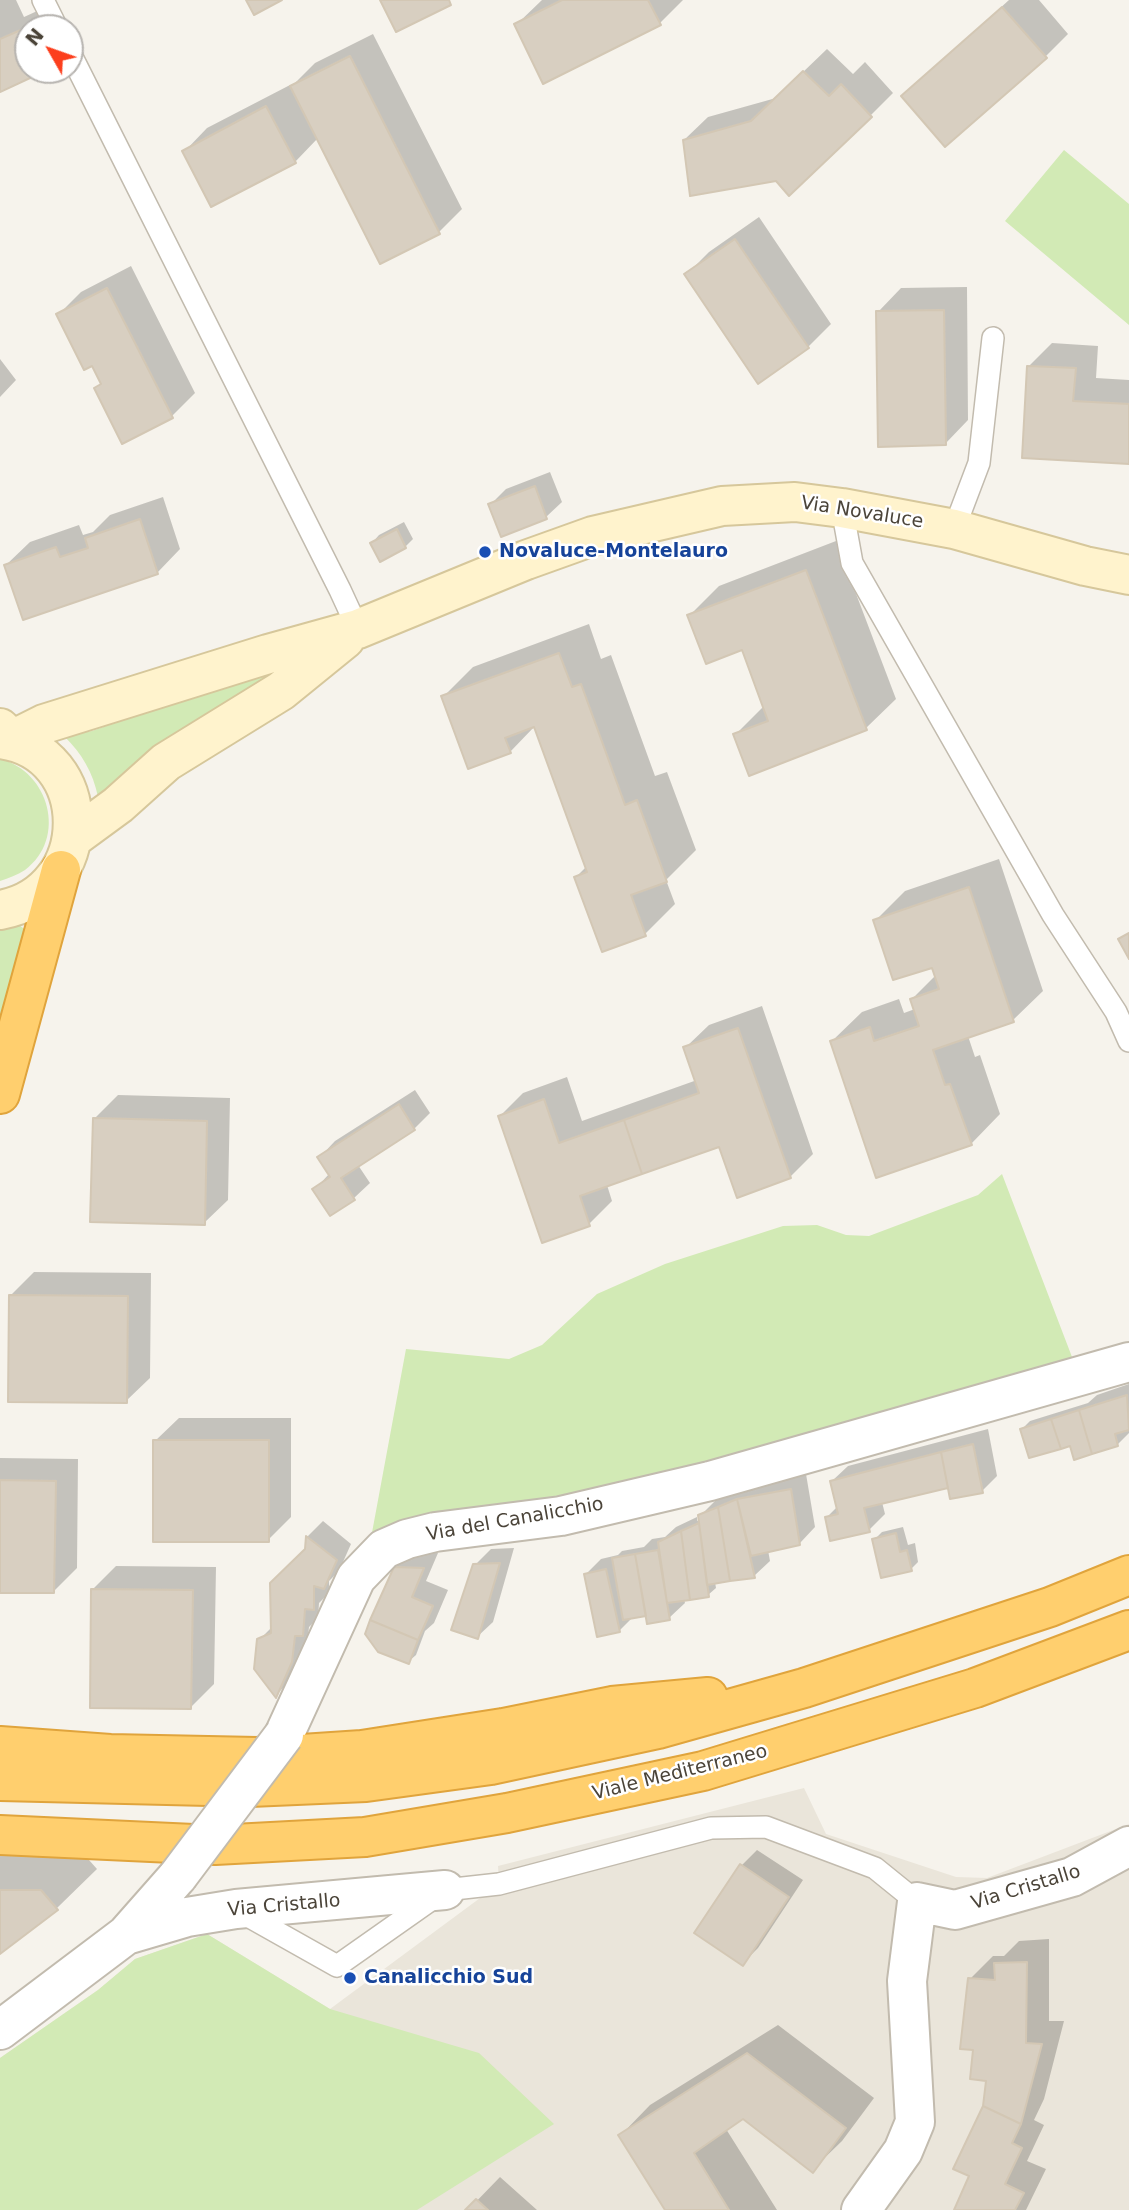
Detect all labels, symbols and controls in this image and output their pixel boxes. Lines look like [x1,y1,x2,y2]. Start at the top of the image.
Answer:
north arrow [14,14,84,84]
text: N [21,24,48,50]
street label: Via Novaluce [799,492,925,534]
place label: Novaluce-Montelauro [499,541,728,563]
marker: Novaluce-Montelauro [477,544,493,560]
street label: Via del Canalicchio [425,1493,605,1547]
street label: Viale Mediterraneo [590,1740,770,1806]
street label: Via Cristallo [969,1861,1083,1915]
street label: Via Cristallo [227,1890,341,1922]
place label: Canalicchio Sud [364,1967,533,1989]
marker: Canalicchio Sud [342,1970,358,1986]

